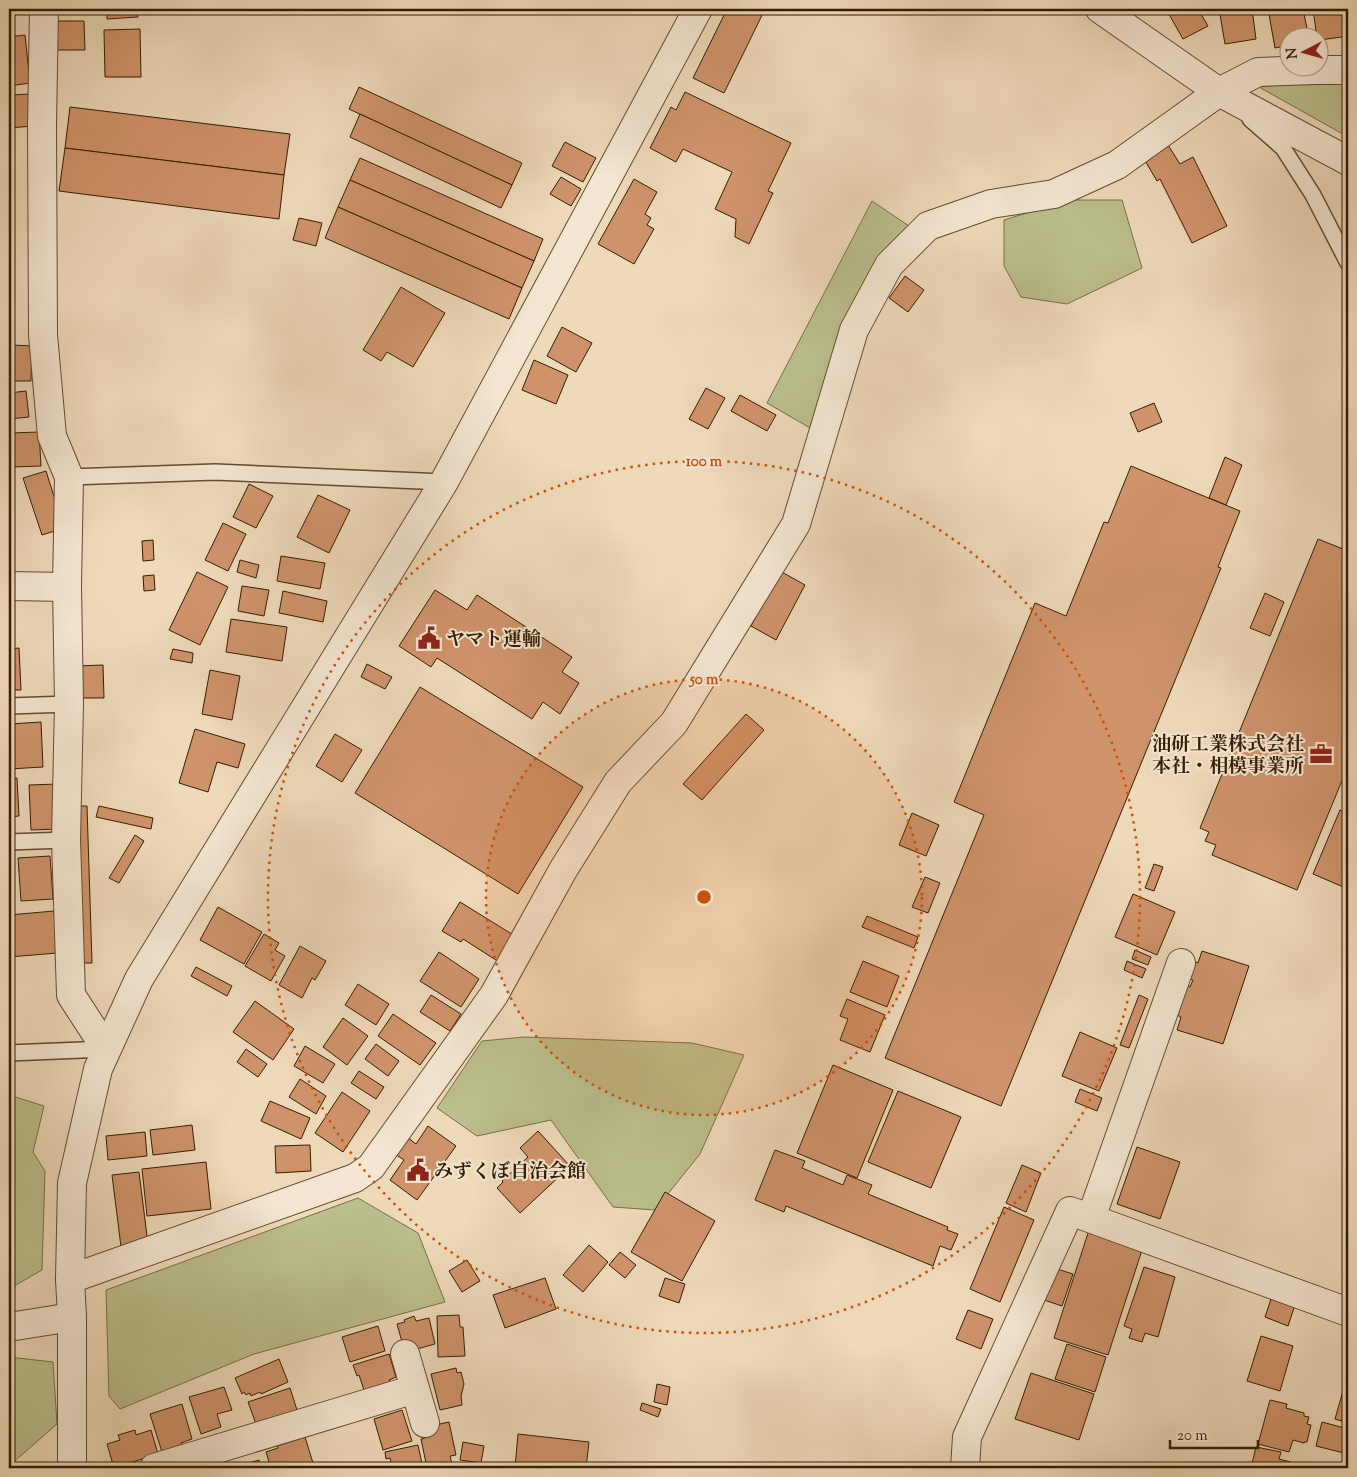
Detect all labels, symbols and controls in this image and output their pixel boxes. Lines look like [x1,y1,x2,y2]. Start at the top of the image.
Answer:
north arrow [1280,28,1330,78]
text: N [1283,47,1304,60]
text: 100 m [686,452,723,473]
public building icon: ヤマト運輸 [416,625,442,651]
place label: ヤマト運輸 [446,627,541,654]
text: 50 m [689,670,719,691]
place label: 油研工業株式会社 本社・相模事業所 [1152,732,1304,781]
office icon: 油研工業株式会社 本社・相模事業所 [1308,741,1334,767]
centre of rings [695,888,713,906]
public building icon: みずくぼ自治会館 [405,1157,431,1183]
place label: みずくぼ自治会館 [434,1159,586,1186]
scale bar [1170,1417,1257,1449]
text: 20 m [1177,1426,1208,1447]

